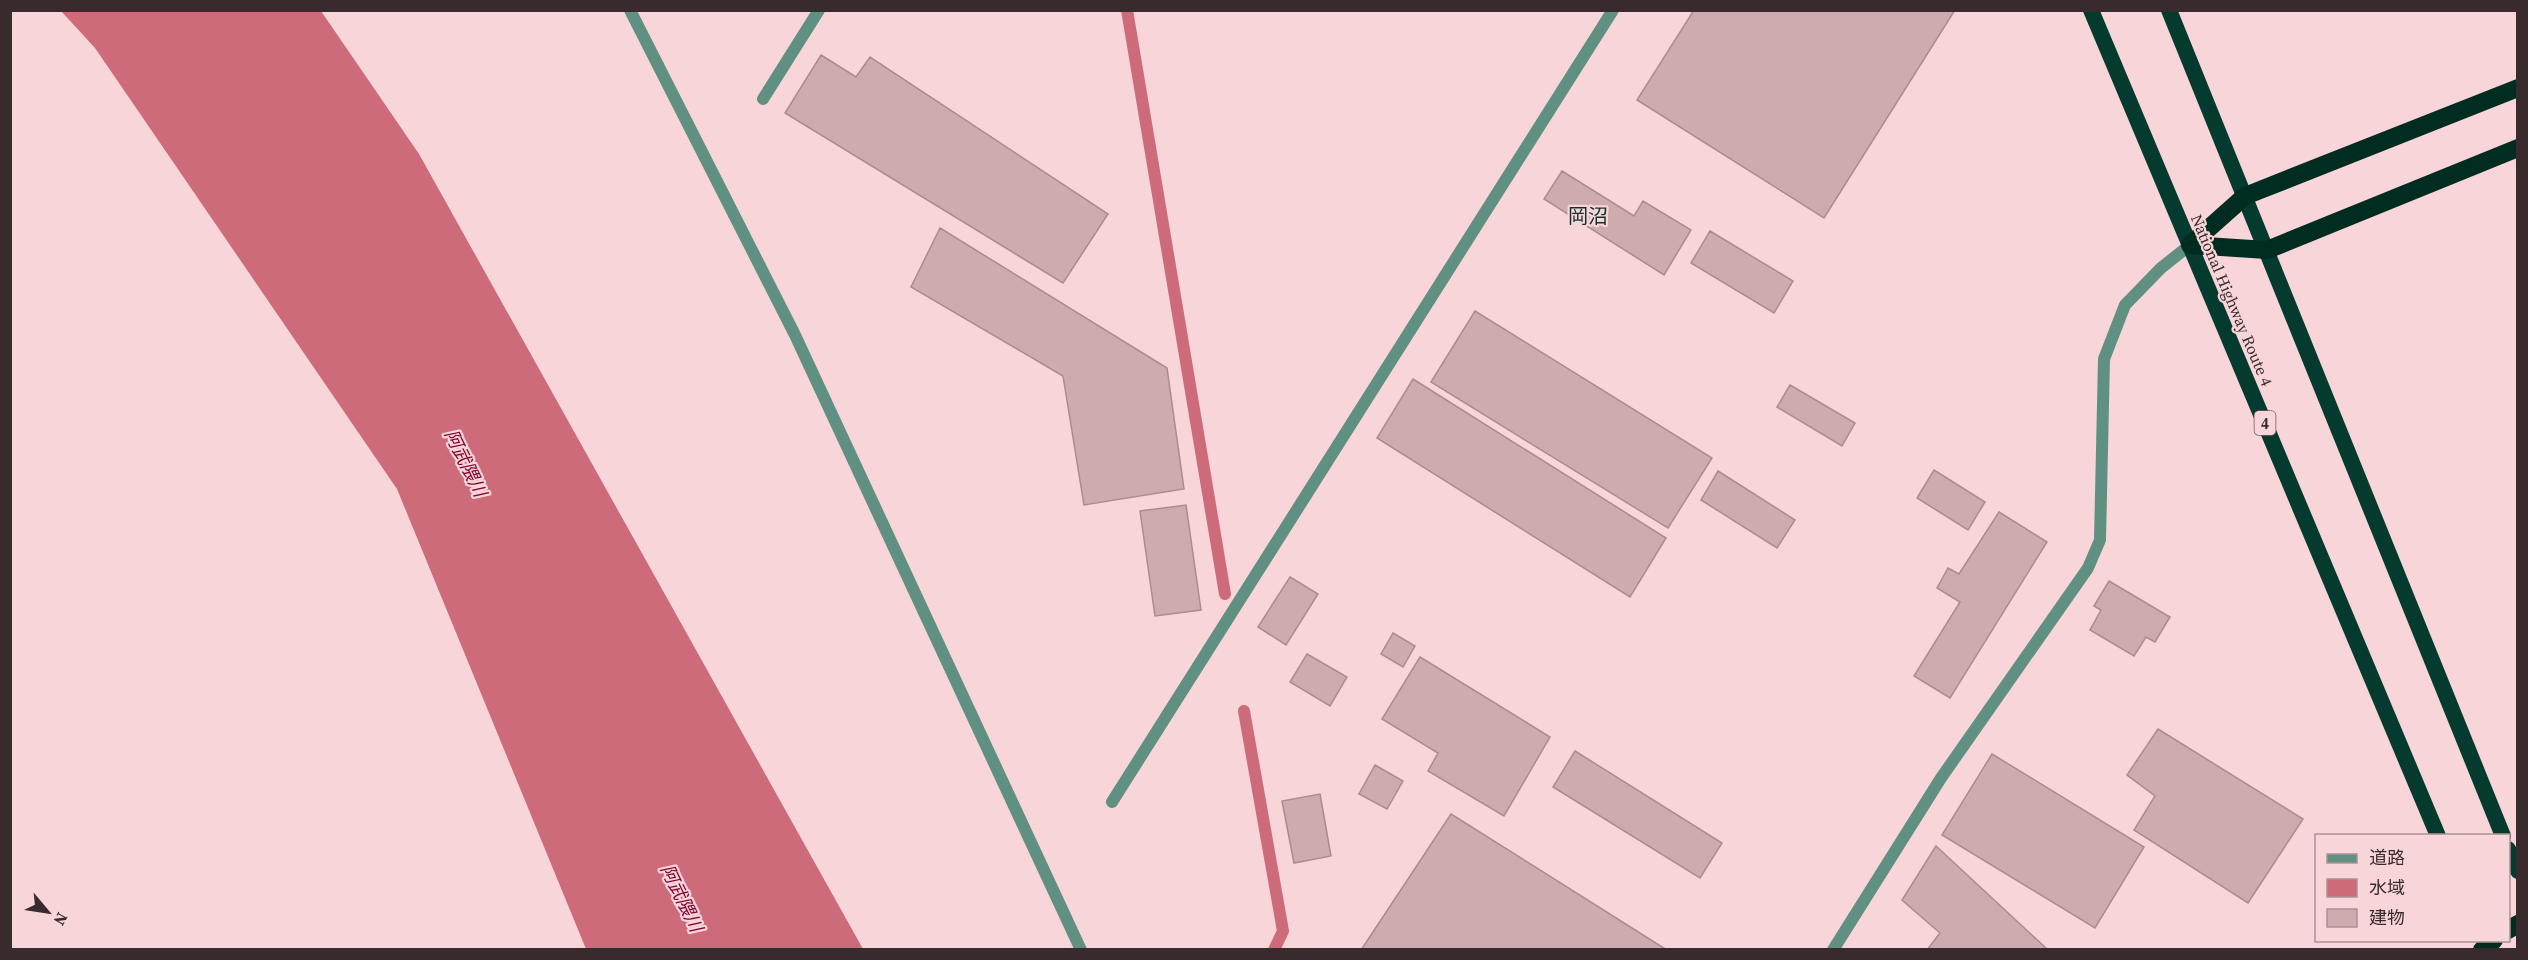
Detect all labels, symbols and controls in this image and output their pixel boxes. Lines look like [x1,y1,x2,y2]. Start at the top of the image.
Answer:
district label: 岡沼 [1568,202,1608,230]
street label: National Highway Route 4 [2186,211,2278,389]
road number: 4 [2254,411,2276,435]
water label: 阿武隈川 [439,425,494,503]
legend [2315,834,2510,942]
text: 道路 [2369,845,2405,870]
water label: 阿武隈川 [655,860,710,938]
text: 水域 [2369,875,2405,900]
north arrow [18,882,78,942]
text: 建物 [2369,905,2405,930]
text: N [49,909,74,930]

